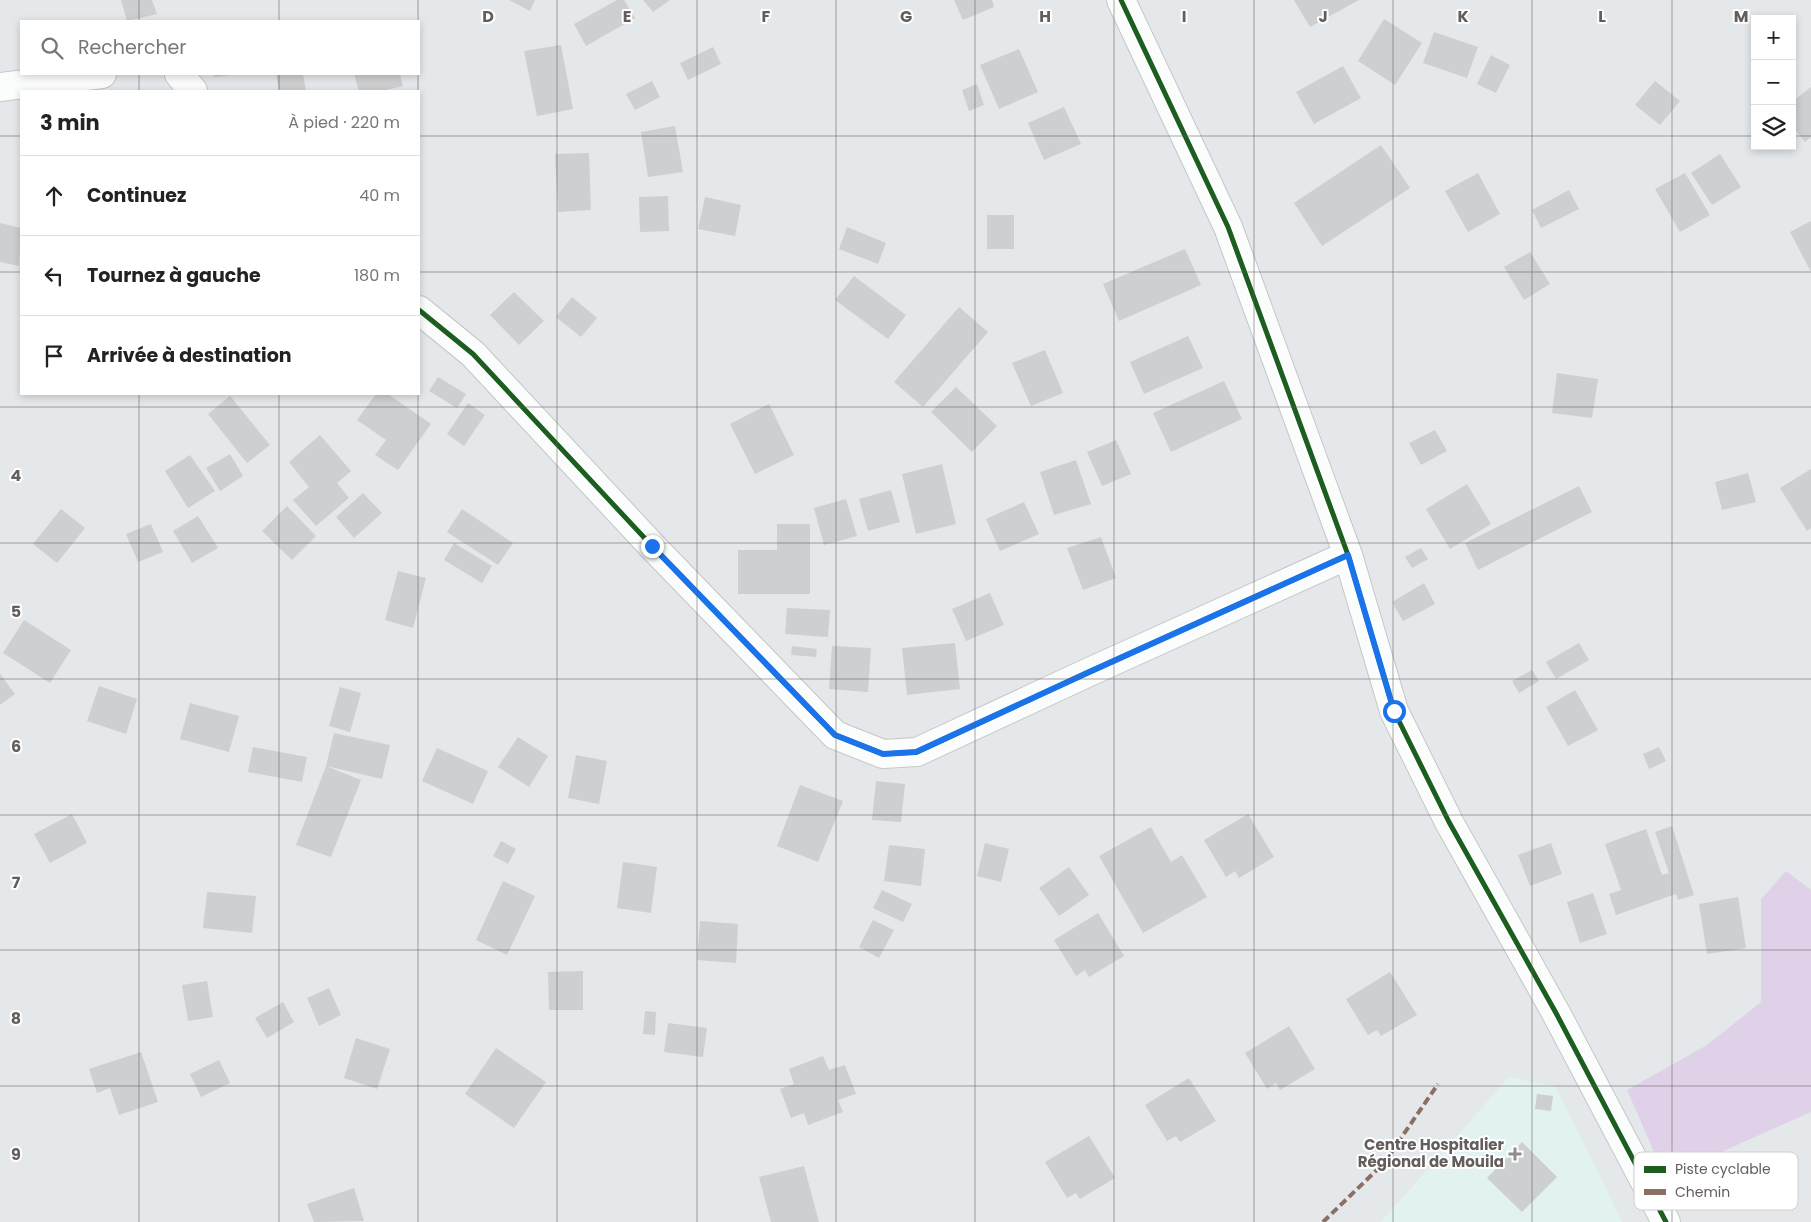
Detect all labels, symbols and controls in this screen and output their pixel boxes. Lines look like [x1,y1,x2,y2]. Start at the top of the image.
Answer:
text: D [482,5,494,28]
text: E [623,5,631,28]
text: F [762,5,771,28]
text: G [900,5,912,28]
text: H [1039,5,1051,28]
text: I [1182,5,1186,28]
text: J [1318,5,1328,28]
text: K [1457,5,1469,28]
text: L [1598,5,1606,28]
text: M [1734,5,1748,28]
map controls [1751,15,1796,150]
button: + [1751,15,1796,60]
search box [20,20,420,75]
icon: search [38,34,66,62]
text: Rechercher [78,34,186,61]
button: − [1751,60,1796,105]
button: layers [1751,105,1796,150]
text: 3 min [40,108,100,137]
text: À pied · 220 m [288,111,400,134]
icon: ahead [40,182,68,210]
text: Continuez [87,182,186,209]
text: 40 m [359,184,400,207]
icon: left [40,262,68,290]
text: Tournez à gauche [87,262,261,289]
text: 180 m [354,264,400,287]
icon: arrive [40,342,68,370]
text: Arrivée à destination [87,342,292,369]
text: 4 [11,464,22,487]
route end [641,535,664,558]
text: 5 [11,600,21,623]
route start [1383,700,1406,723]
text: 6 [11,735,21,758]
text: 7 [12,871,21,894]
text: 8 [11,1007,21,1030]
place label: Centre Hospitalier Régional de Mouila [1358,1134,1505,1172]
text: 9 [11,1143,21,1166]
marker: Centre Hospitalier Régional de Mouila [1508,1147,1522,1161]
legend [1634,1152,1798,1210]
text: Piste cyclable [1675,1159,1771,1179]
text: Chemin [1675,1182,1730,1202]

